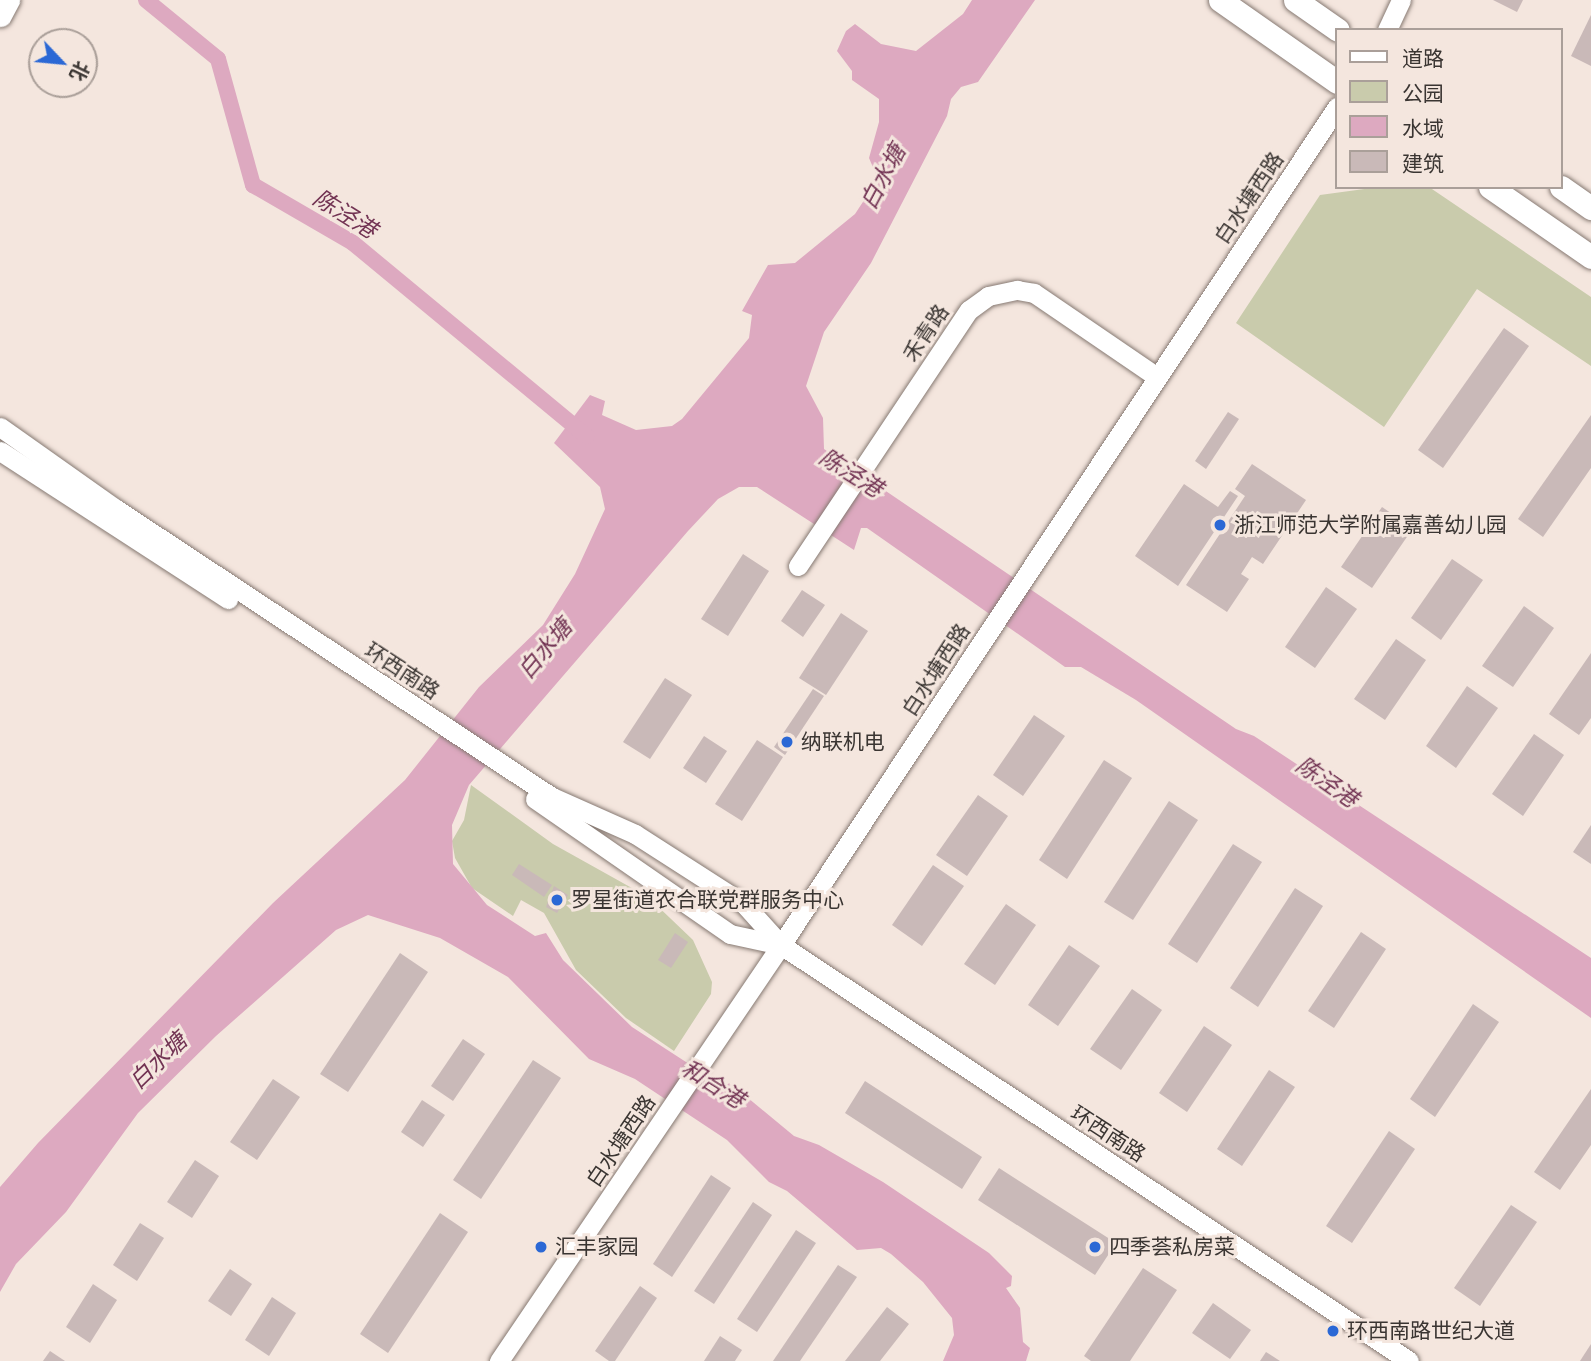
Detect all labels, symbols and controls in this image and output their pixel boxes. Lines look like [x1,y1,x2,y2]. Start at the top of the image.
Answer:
north arrow [28,28,98,98]
legend [1336,28,1563,189]
text: 道路 [1402,46,1444,71]
text: 北 [66,58,94,85]
text: 公园 [1402,81,1444,106]
text: 水域 [1402,116,1444,141]
water label: 白水塘 [855,140,911,214]
street label: 白水塘西路 [1209,147,1289,249]
text: 建筑 [1402,151,1444,176]
water label: 陈泾港 [308,184,382,244]
street label: 禾青路 [898,300,954,366]
water label: 陈泾港 [814,443,888,503]
place label: 浙江师范大学附属嘉善幼儿园 [1234,512,1507,538]
marker: 浙江师范大学附属嘉善幼儿园 [1212,517,1228,533]
water label: 白水塘 [512,614,578,684]
street label: 白水塘西路 [897,619,975,721]
street label: 环西南路 [360,638,444,704]
place label: 纳联机电 [801,729,885,755]
marker: 纳联机电 [779,734,795,750]
water label: 陈泾港 [1291,751,1363,813]
place label: 罗星街道农合联党群服务中心 [571,887,844,913]
marker: 罗星街道农合联党群服务中心 [549,892,565,908]
water label: 白水塘 [124,1027,192,1095]
water label: 和合港 [676,1054,750,1114]
street label: 白水塘西路 [581,1090,661,1192]
street label: 环西南路 [1066,1101,1150,1167]
place label: 汇丰家园 [555,1234,639,1260]
place label: 四季荟私房菜 [1109,1234,1235,1260]
marker: 汇丰家园 [533,1239,549,1255]
marker: 四季荟私房菜 [1087,1239,1103,1255]
place label: 环西南路世纪大道 [1347,1318,1515,1344]
marker: 环西南路世纪大道 [1325,1323,1341,1339]

